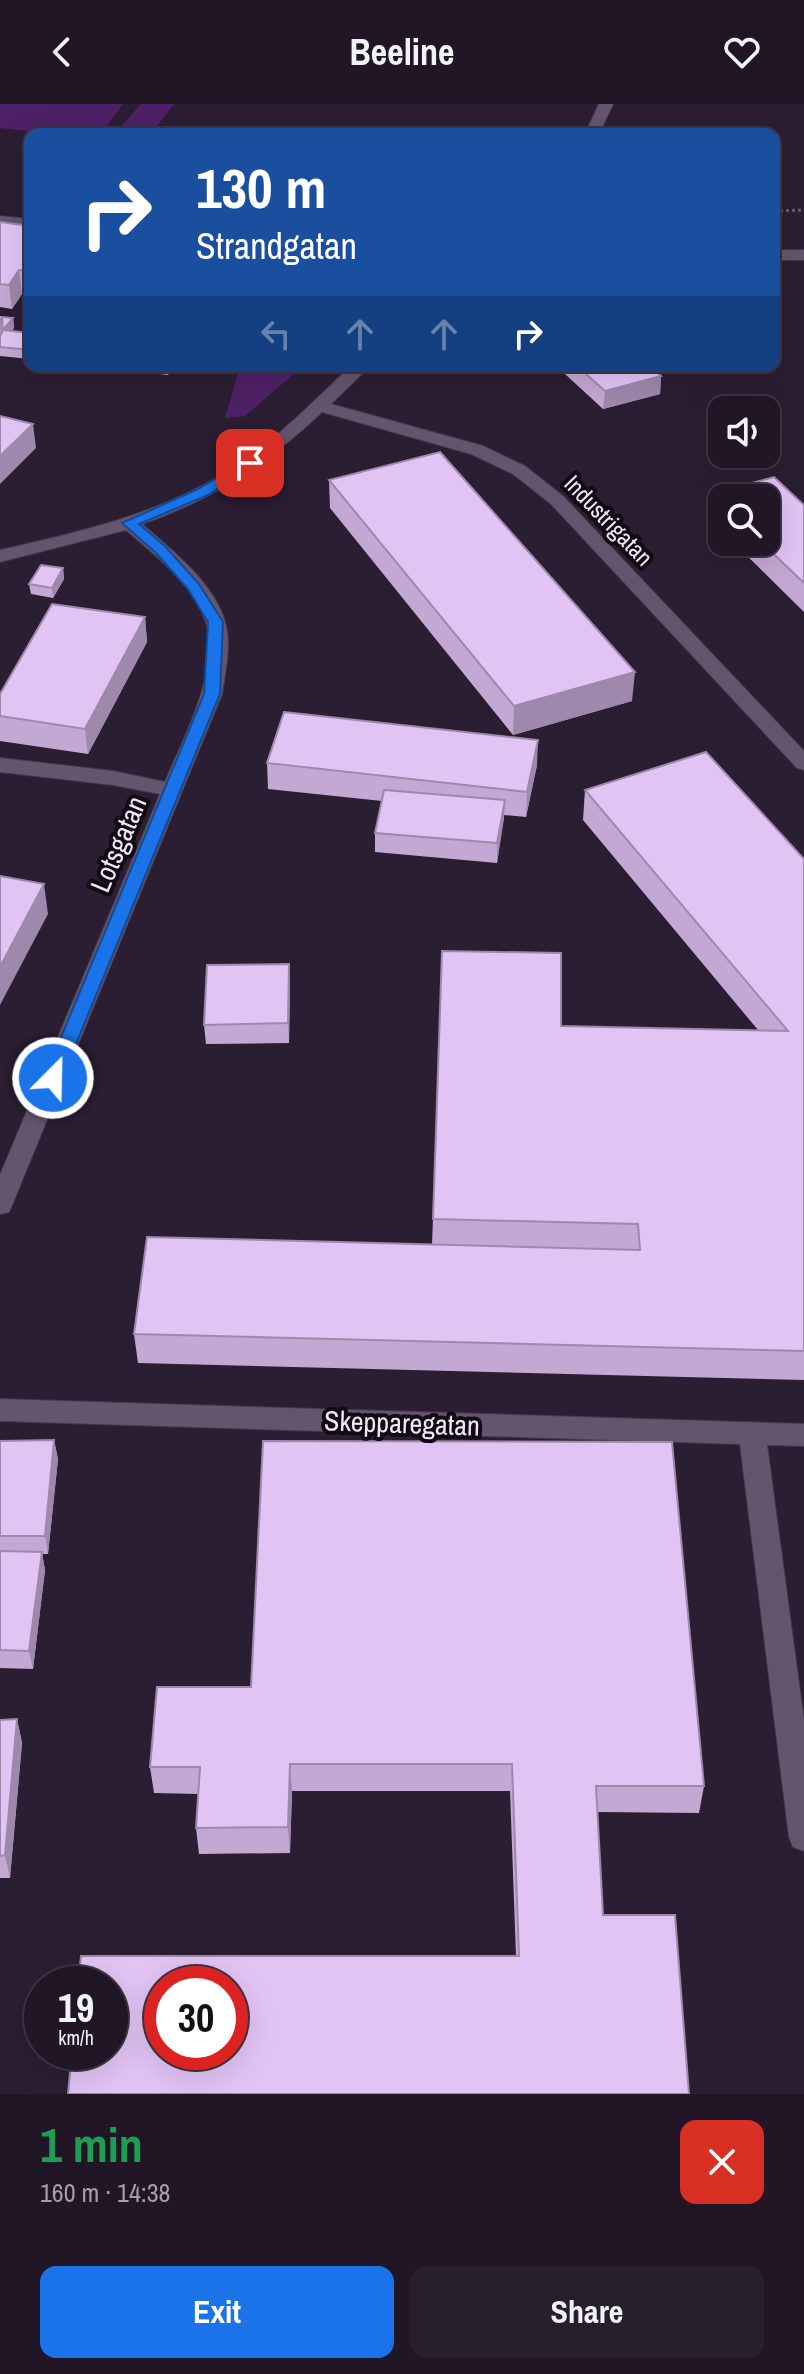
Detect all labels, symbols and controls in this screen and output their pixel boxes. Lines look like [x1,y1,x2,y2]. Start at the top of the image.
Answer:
text: Beeline [349,28,455,76]
icon: back [40,30,84,74]
icon: heart [720,30,764,74]
text: 130 m [196,150,326,225]
icon: right [64,160,168,264]
text: Strandgatan [196,222,357,270]
icon: left [254,312,298,356]
icon: ahead [338,312,382,356]
icon: ahead [422,312,466,356]
icon: right [506,312,550,356]
map controls [708,396,780,556]
button: sound [708,396,780,468]
pin [216,429,284,497]
icon: arrive [228,441,272,485]
street label: Industrigatan [558,468,660,572]
button: search [708,484,780,556]
street label: Lotsgatan [81,790,155,898]
position arrow [11,1036,95,1120]
street label: Skepparegatan [324,1401,480,1445]
speed limit sign: 30 [144,1966,248,2070]
text: 19 [58,1981,94,2034]
text: km/h [58,2024,94,2051]
text: 1 min [40,2112,143,2177]
button: close [680,2120,764,2204]
text: 160 m · 14:38 [40,2175,170,2210]
button: Exit [40,2266,394,2358]
button: Share [410,2266,764,2358]

